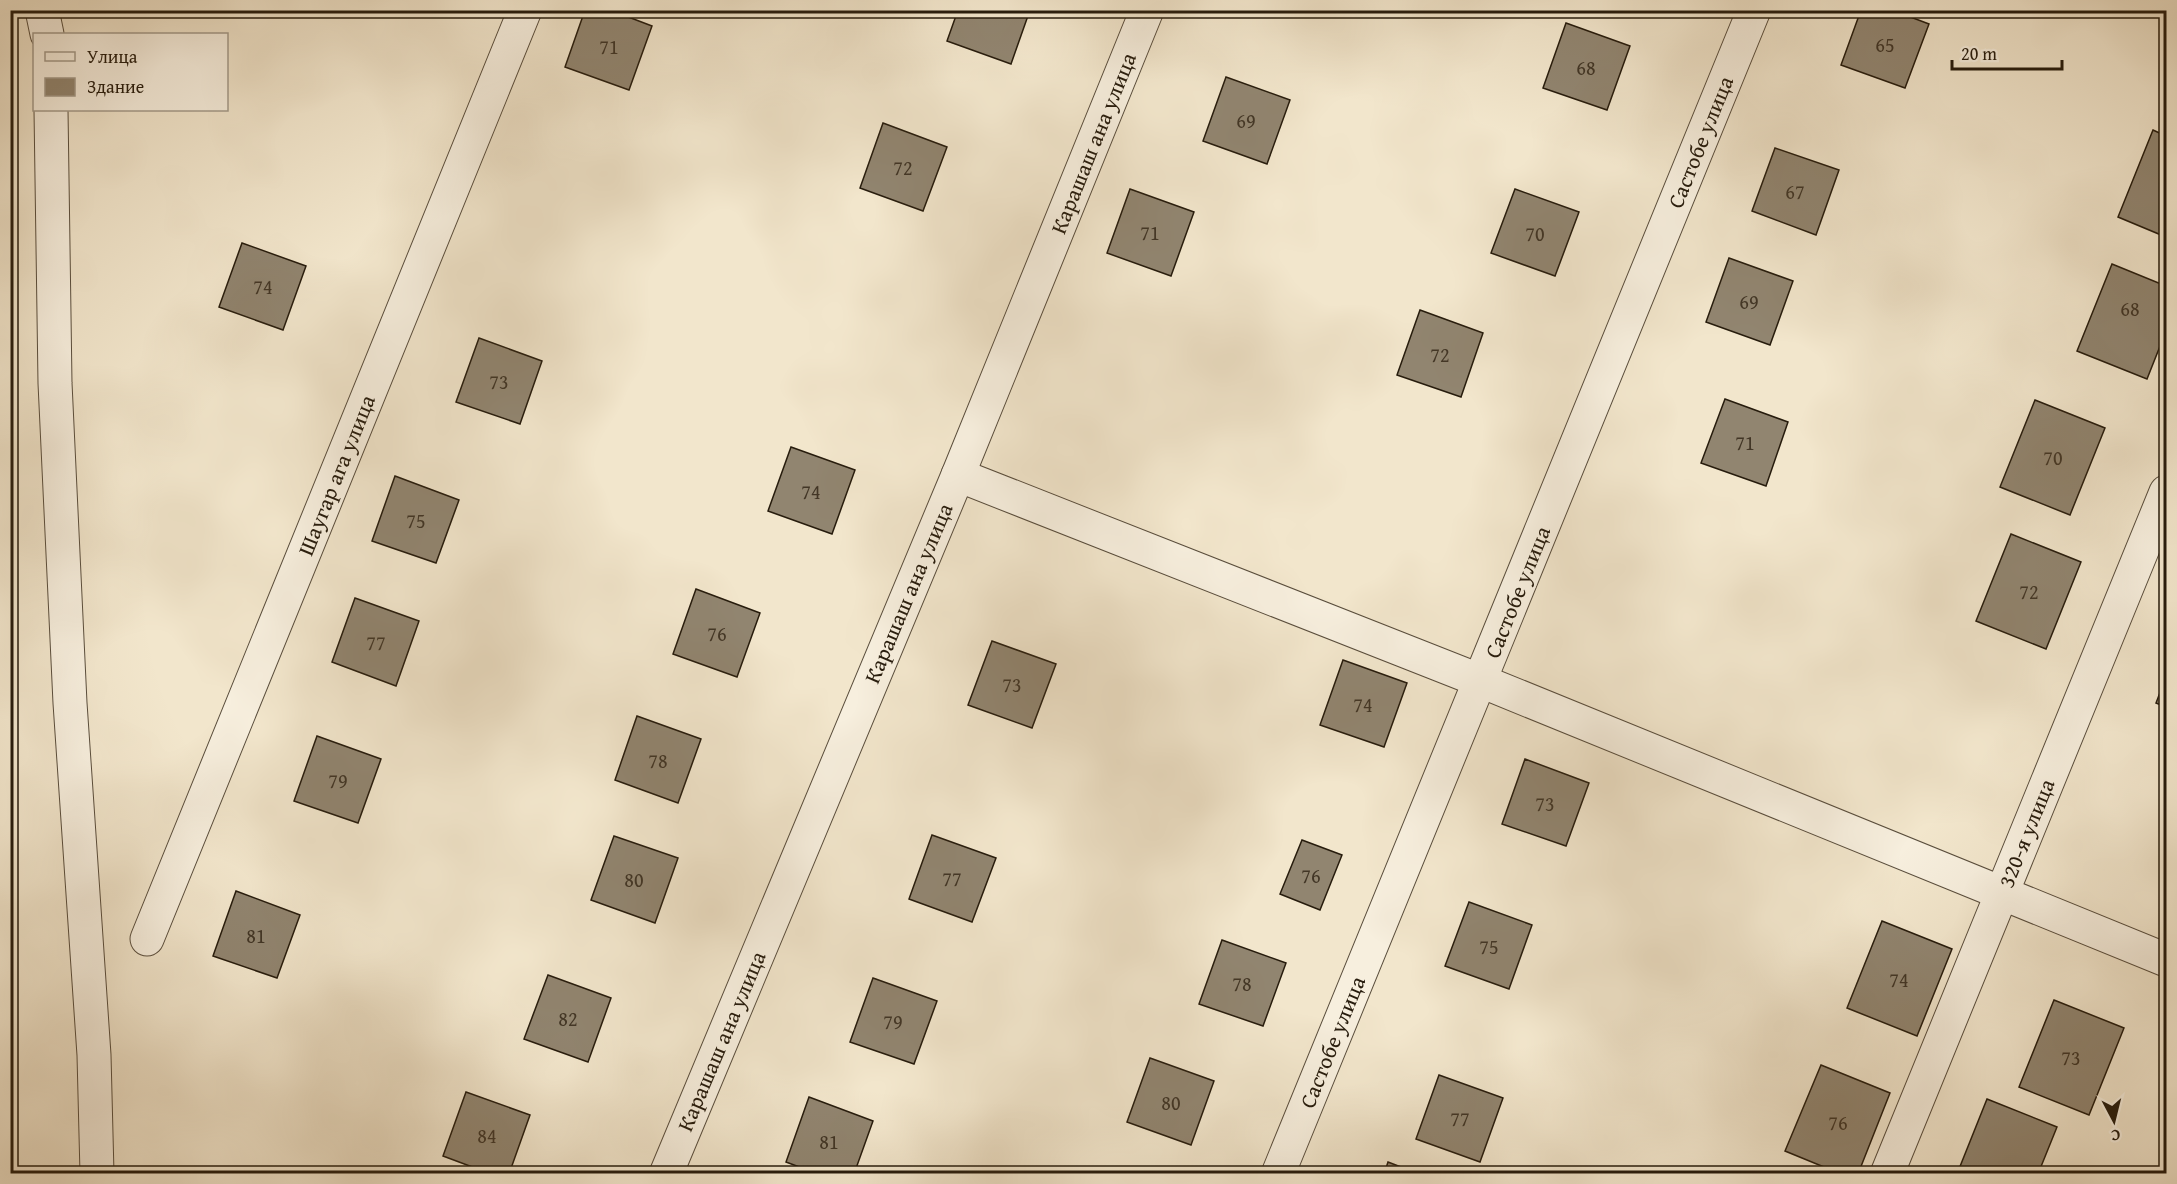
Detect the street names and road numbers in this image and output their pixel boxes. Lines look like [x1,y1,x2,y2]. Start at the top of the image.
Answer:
street label: Карашаш ана улица [1042,47,1144,238]
street label: Састобе улица [1659,71,1741,213]
street label: Шаугар ага улица [289,389,383,560]
street label: Карашаш ана улица [856,497,961,688]
street label: Састобе улица [1476,521,1558,663]
street label: 320-я улица [1990,773,2063,892]
street label: Карашаш ана улица [669,945,774,1136]
street label: Састобе улица [1291,971,1373,1113]

